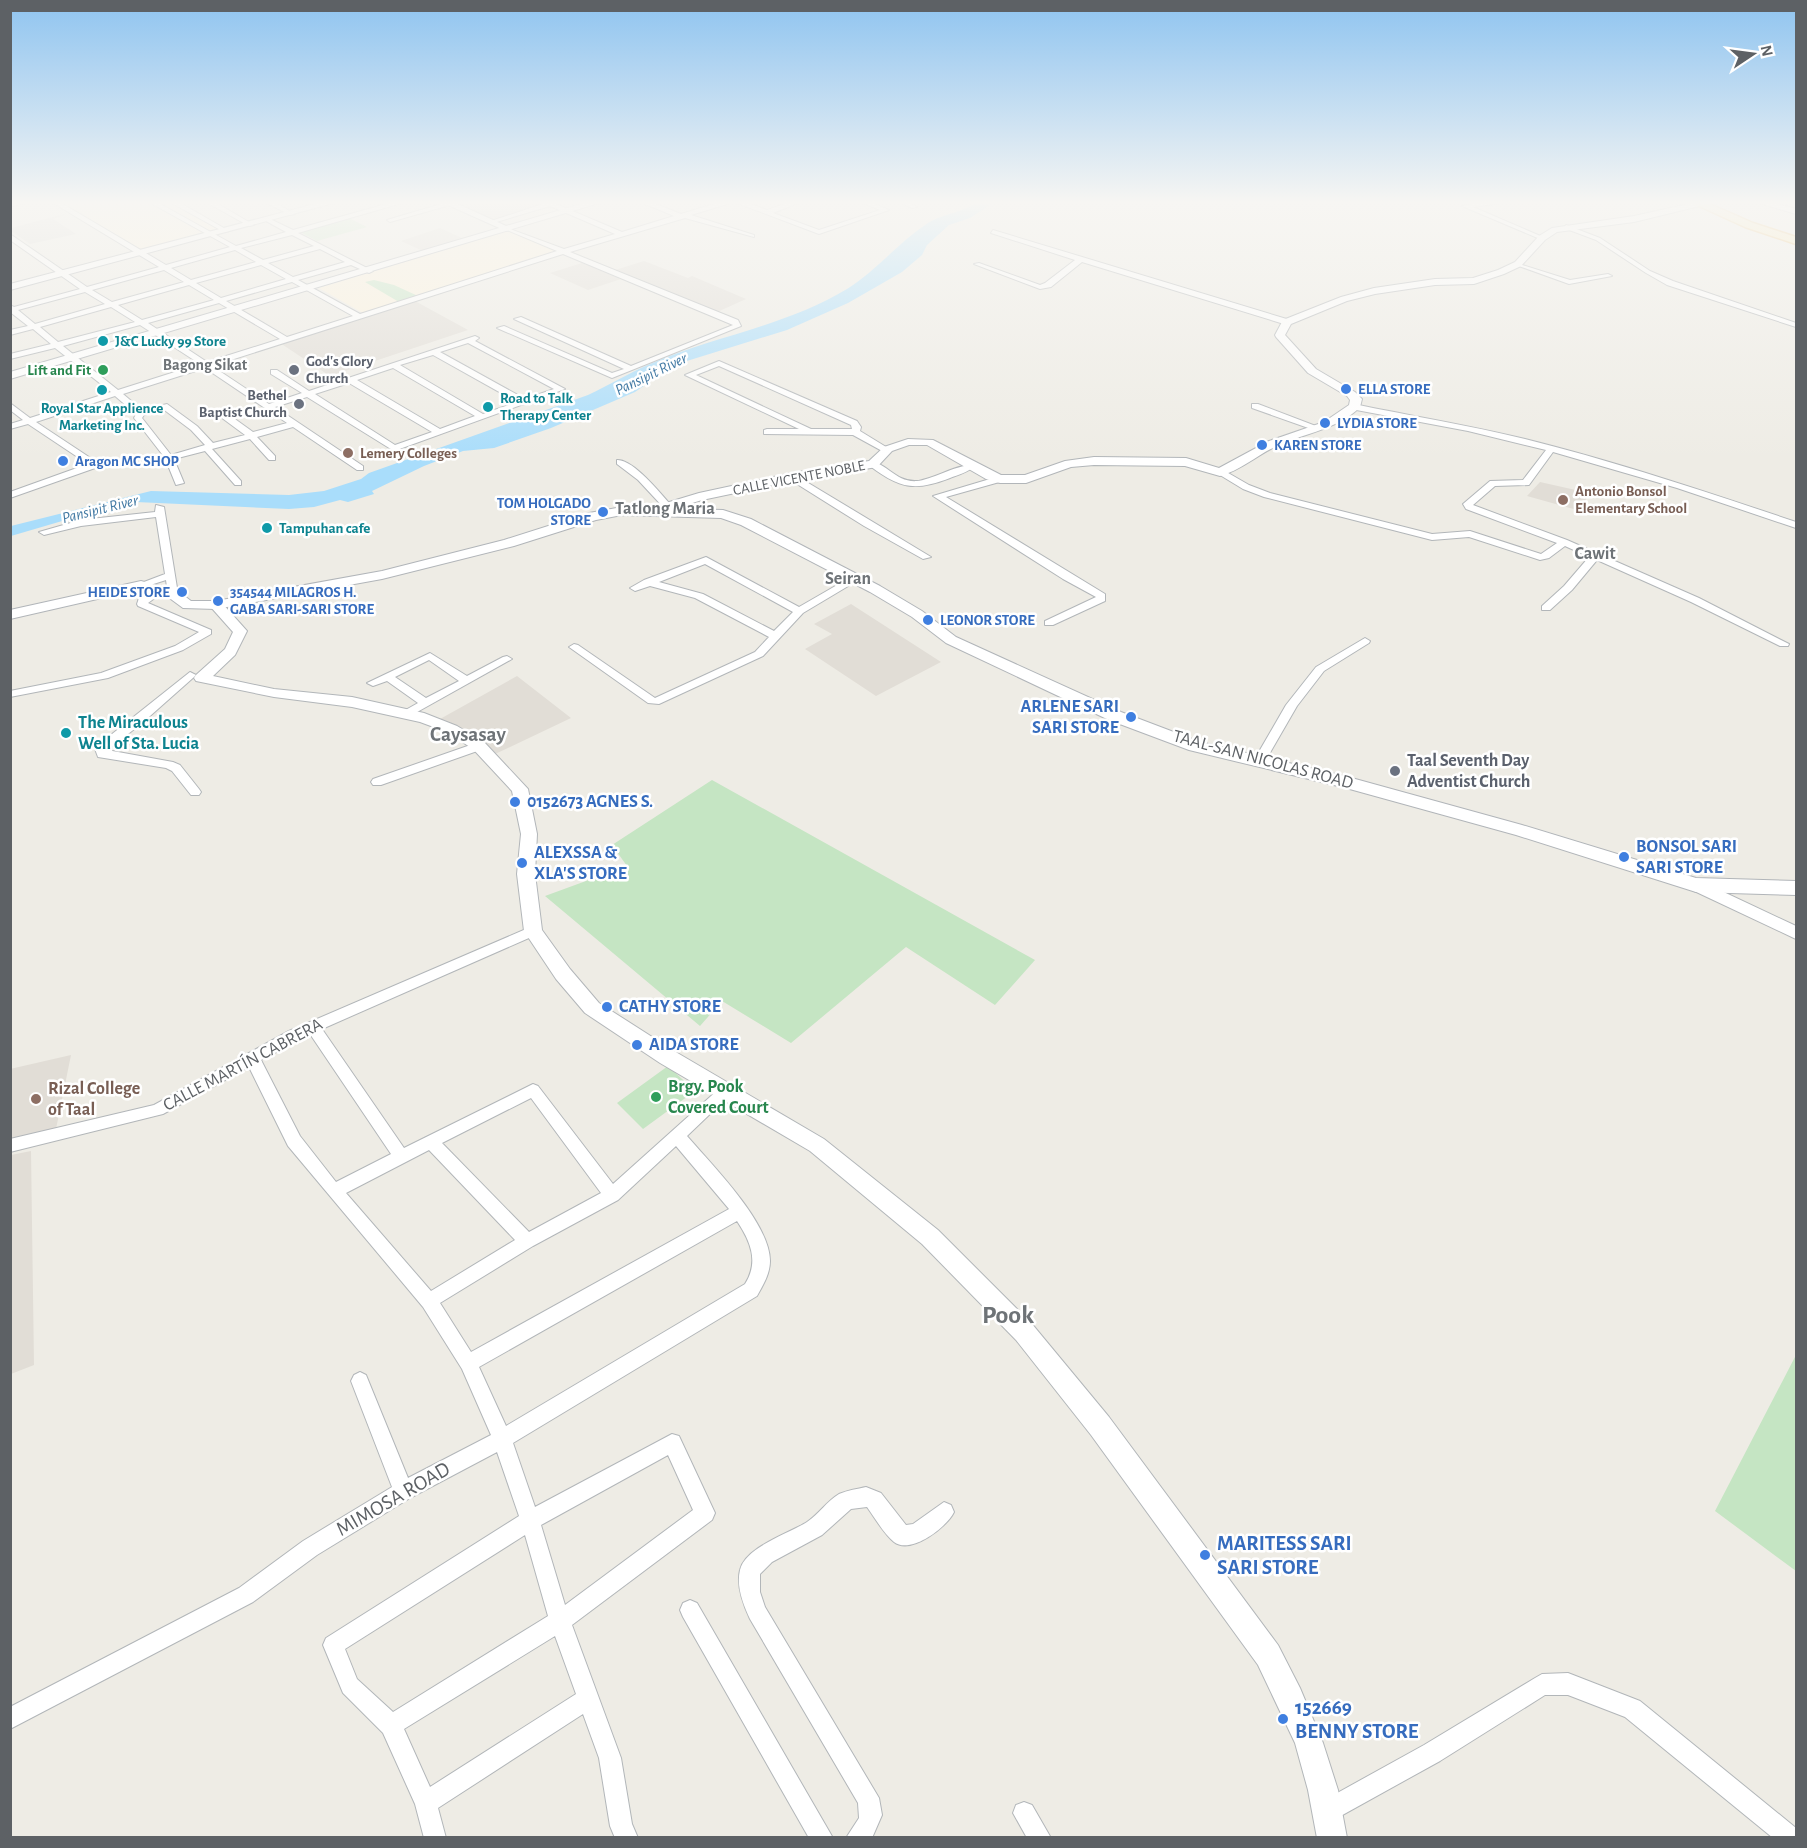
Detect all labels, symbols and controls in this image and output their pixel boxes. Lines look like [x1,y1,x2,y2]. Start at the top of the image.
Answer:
north arrow [1723,24,1783,84]
text: N [1758,44,1776,58]
marker: J&C Lucky 99 Store [96,334,110,348]
place label: J&C Lucky 99 Store [115,334,226,349]
water label: Pansipit River [612,349,691,399]
place label: God's Glory Church [306,354,373,386]
district label: Bagong Sikat [163,357,248,373]
place label: Lift and Fit [27,363,91,378]
marker: Lift and Fit [96,363,110,377]
marker: God's Glory Church [287,363,301,377]
marker: ELLA STORE [1339,382,1353,396]
place label: ELLA STORE [1358,382,1431,397]
marker: Royal Star Applience Marketing Inc. [95,383,109,397]
place label: Bethel Baptist Church [199,388,287,420]
place label: Road to Talk Therapy Center [500,391,592,423]
marker: Bethel Baptist Church [292,397,306,411]
marker: Road to Talk Therapy Center [481,400,495,414]
place label: Royal Star Applience Marketing Inc. [41,401,163,433]
marker: LYDIA STORE [1318,416,1332,430]
place label: LYDIA STORE [1337,416,1417,431]
marker: KAREN STORE [1255,438,1269,452]
place label: KAREN STORE [1274,438,1362,453]
marker: Lemery Colleges [341,446,355,460]
place label: Lemery Colleges [360,446,457,461]
marker: Aragon MC SHOP [56,454,70,468]
place label: Aragon MC SHOP [75,454,179,469]
street label: CALLE VICENTE NOBLE [732,458,866,498]
place label: Antonio Bonsol Elementary School [1575,484,1687,516]
water label: Pansipit River [60,492,141,527]
marker: Antonio Bonsol Elementary School [1556,493,1570,507]
place label: TOM HOLGADO STORE [497,496,591,528]
district label: Tatlong Maria [615,500,715,518]
marker: TOM HOLGADO STORE [596,505,610,519]
marker: Tampuhan cafe [260,521,274,535]
place label: Tampuhan cafe [279,521,370,536]
district label: Cawit [1574,545,1616,563]
district label: Seiran [825,570,871,588]
place label: HEIDE STORE [87,585,170,600]
marker: HEIDE STORE [175,585,189,599]
place label: 354544 MILAGROS H. GABA SARI-SARI STORE [230,585,374,617]
marker: 354544 MILAGROS H. GABA SARI-SARI STORE [211,594,225,608]
marker: LEONOR STORE [921,613,935,627]
place label: LEONOR STORE [940,613,1035,628]
place label: ARLENE SARI SARI STORE [1021,698,1119,737]
marker: ARLENE SARI SARI STORE [1124,710,1138,724]
place label: The Miraculous Well of Sta. Lucia [78,714,200,753]
district label: Caysasay [430,724,506,745]
marker: The Miraculous Well of Sta. Lucia [59,726,73,740]
street label: TAAL-SAN NICOLAS ROAD [1171,727,1355,793]
place label: Taal Seventh Day Adventist Church [1407,752,1530,791]
marker: Taal Seventh Day Adventist Church [1388,764,1402,778]
place label: 0152673 AGNES S. [527,793,653,811]
marker: 0152673 AGNES S. [508,795,522,809]
place label: BONSOL SARI SARI STORE [1636,838,1737,877]
place label: ALEXSSA & XLA'S STORE [534,844,627,883]
marker: BONSOL SARI SARI STORE [1617,850,1631,864]
marker: ALEXSSA & XLA'S STORE [515,856,529,870]
place label: CATHY STORE [619,998,721,1016]
marker: CATHY STORE [600,1000,614,1014]
street label: CALLE MARTÍN CABRERA [159,1012,326,1115]
place label: AIDA STORE [649,1036,739,1054]
marker: AIDA STORE [630,1038,644,1052]
place label: Brgy. Pook Covered Court [668,1078,769,1117]
place label: Rizal College of Taal [48,1080,140,1119]
marker: Brgy. Pook Covered Court [649,1090,663,1104]
marker: Rizal College of Taal [29,1092,43,1106]
district label: Pook [982,1302,1034,1328]
street label: MIMOSA ROAD [332,1458,454,1540]
place label: MARITESS SARI SARI STORE [1217,1533,1352,1578]
marker: MARITESS SARI SARI STORE [1198,1548,1212,1562]
place label: 152669 BENNY STORE [1295,1697,1419,1742]
marker: 152669 BENNY STORE [1276,1712,1290,1726]

